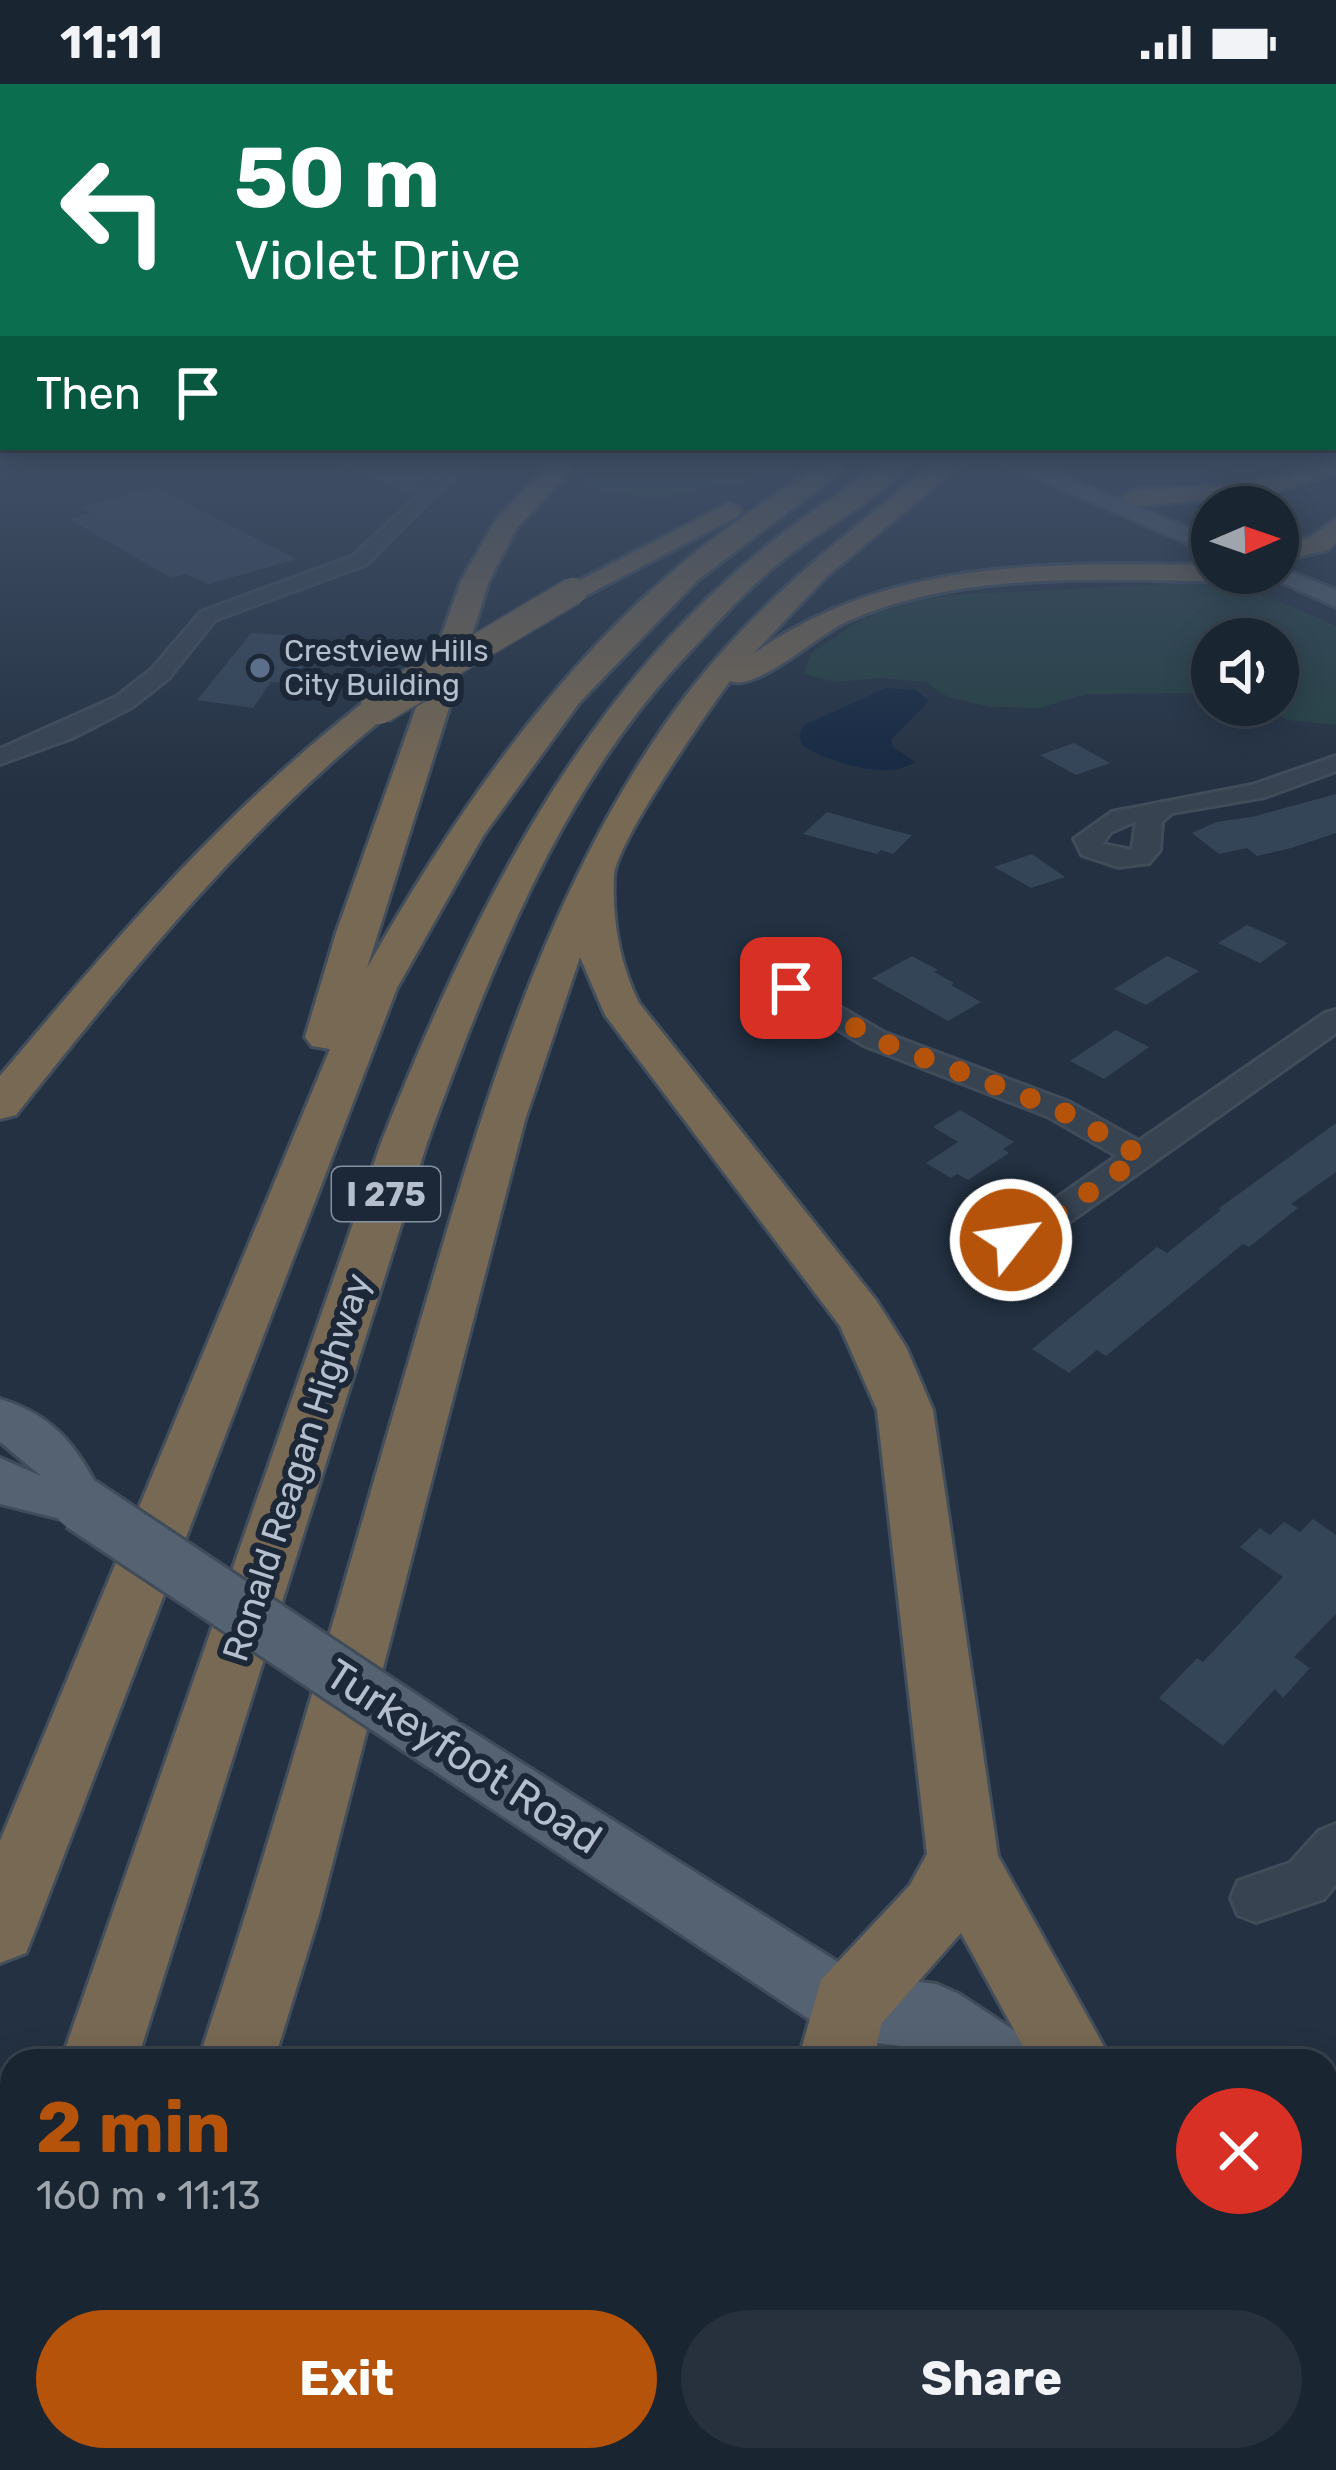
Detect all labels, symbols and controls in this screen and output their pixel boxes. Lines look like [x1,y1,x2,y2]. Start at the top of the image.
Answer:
text: 11:11 [60,16,163,69]
text: 50 m [234,128,440,228]
icon: left [36,132,192,288]
text: Violet Drive [234,229,521,293]
icon: arrive [165,360,231,426]
text: Then [36,367,141,420]
north arrow [1191,486,1299,594]
map controls [1191,486,1299,726]
button: sound [1191,618,1299,726]
place label: Crestview Hills City Building [284,633,488,703]
marker: Crestview Hills City Building [247,655,273,681]
pin [740,937,842,1039]
icon: arrive [758,955,824,1021]
road number: I 275 [332,1167,440,1221]
position arrow [948,1177,1074,1303]
street label: Ronald Reagan Highway [213,1268,380,1667]
street label: Turkeyfoot Road [316,1649,611,1865]
text: 2 min [36,2085,231,2170]
button: close [1176,2088,1302,2214]
text: 160 m · 11:13 [36,2173,261,2219]
button: Exit [36,2310,657,2448]
button: Share [681,2310,1302,2448]

